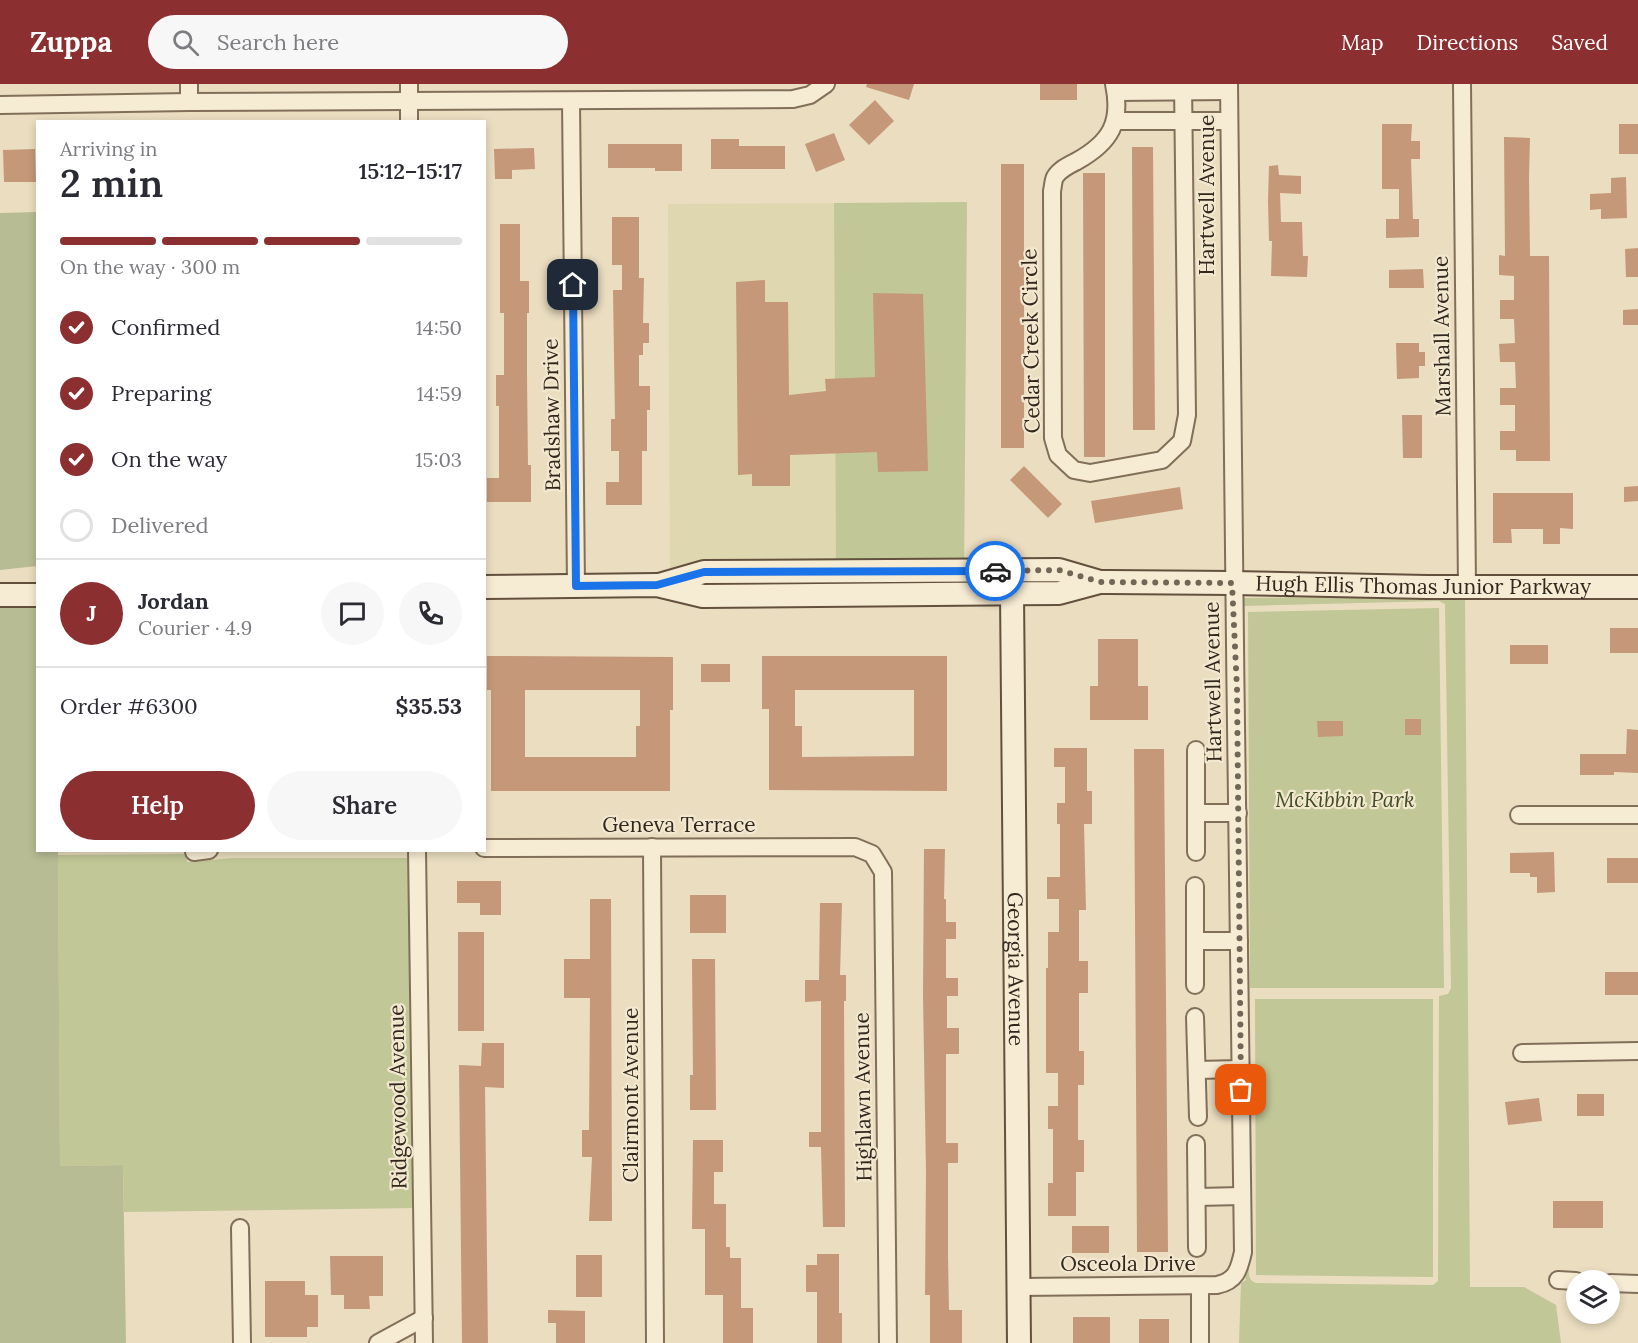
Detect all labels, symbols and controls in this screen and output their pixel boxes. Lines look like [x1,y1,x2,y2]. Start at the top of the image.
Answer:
search box [148,15,568,69]
text: Zuppa [30,24,112,60]
icon: search [169,26,202,59]
text: Search here [217,28,339,56]
text: Map [1341,29,1384,56]
text: Directions [1417,29,1518,56]
text: Saved [1551,29,1608,56]
street label: Hartwell Avenue [1193,115,1220,275]
text: Arriving in [60,136,157,161]
text: 15:12–15:17 [359,157,462,185]
text: 2 min [60,158,163,208]
street label: Cedar Creek Circle [1015,248,1046,434]
text: On the way · 300 m [60,254,240,279]
street label: Marshall Avenue [1427,255,1456,417]
pin [547,259,598,310]
icon: home [556,268,589,301]
icon: check [60,311,93,344]
text: Confirmed [111,313,220,341]
text: 14:50 [416,315,462,340]
street label: Bradshaw Drive [537,338,566,492]
icon: check [60,377,93,410]
text: Preparing [111,379,211,407]
text: 14:59 [416,381,462,406]
icon: check [60,443,93,476]
text: On the way [111,445,227,473]
text: 15:03 [415,447,462,472]
text: Delivered [111,511,209,539]
courier [965,541,1025,601]
icon: car [979,555,1012,588]
street label: Hugh Ellis Thomas Junior Parkway [1255,569,1591,600]
button: chat [321,582,384,645]
button: phone [399,582,462,645]
text: Jordan [138,587,209,615]
text: J [87,599,96,627]
street label: Hartwell Avenue [1198,601,1227,763]
text: Courier · 4.9 [138,615,252,640]
text: Order #6300 [60,692,198,720]
text: $35.53 [396,692,462,720]
button: Help [60,771,255,840]
button: Share [267,771,462,840]
park label: McKibbin Park [1275,786,1415,813]
street label: Geneva Terrace [602,811,756,838]
street label: Georgia Avenue [1002,892,1030,1046]
street label: Ridgewood Avenue [382,1004,413,1190]
street label: Clairmont Avenue [617,1008,644,1182]
street label: Highlawn Avenue [848,1012,877,1182]
pin [1215,1064,1266,1115]
icon: bag [1224,1073,1257,1106]
street label: Osceola Drive [1060,1250,1196,1277]
map controls [1566,1270,1620,1324]
button: layers [1566,1270,1620,1324]

